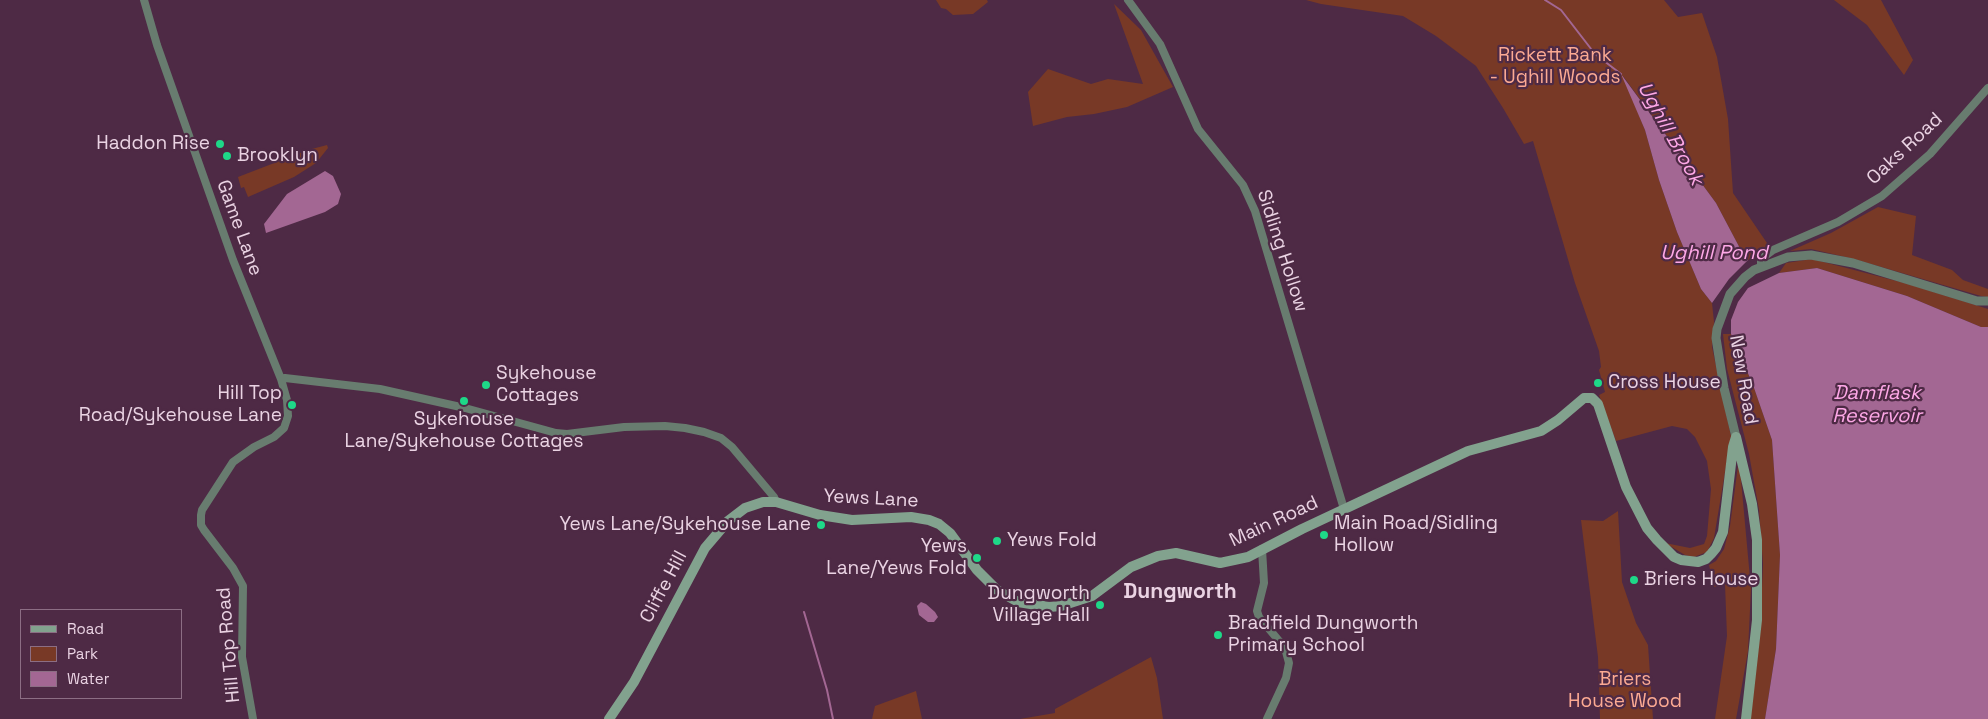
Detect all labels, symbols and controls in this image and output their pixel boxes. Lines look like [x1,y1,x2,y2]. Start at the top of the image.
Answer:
park label: Rickett Bank - Ughill Woods [1490,45,1620,89]
water label: Ughill Brook [1632,78,1708,190]
street label: Oaks Road [1862,108,1948,190]
place label: Haddon Rise [96,133,210,155]
marker: Haddon Rise [214,138,226,150]
place label: Brooklyn [237,145,318,167]
marker: Brooklyn [221,150,233,162]
street label: Game Lane [211,177,267,279]
street label: Sidling Hollow [1252,187,1312,315]
water label: Ughill Pond [1660,242,1768,266]
street label: New Road [1724,334,1762,426]
place label: Sykehouse Cottages [496,363,597,407]
place label: Cross House [1608,372,1721,394]
marker: Cross House [1592,377,1604,389]
marker: Sykehouse Cottages [480,379,492,391]
water label: Damflask Reservoir [1832,382,1922,429]
place label: Hill Top Road/Sykehouse Lane [79,383,282,427]
marker: Sykehouse Lane/Sykehouse Cottages [458,395,470,407]
marker: Hill Top Road/Sykehouse Lane [286,399,298,411]
place label: Sykehouse Lane/Sykehouse Cottages [344,409,584,453]
street label: Yews Lane [823,485,919,513]
street label: Main Road [1226,492,1322,552]
place label: Main Road/Sidling Hollow [1334,513,1498,557]
place label: Yews Lane/Sykehouse Lane [559,514,811,536]
marker: Yews Lane/Sykehouse Lane [815,519,827,531]
marker: Main Road/Sidling Hollow [1318,529,1330,541]
place label: Yews Fold [1007,530,1097,552]
marker: Yews Fold [991,535,1003,547]
place label: Yews Lane/Yews Fold [826,536,967,580]
street label: Cliffe Hill [636,547,692,627]
marker: Yews Lane/Yews Fold [971,552,983,564]
place label: Briers House [1644,569,1759,591]
marker: Briers House [1628,574,1640,586]
district label: Dungworth [1123,579,1237,605]
place label: Dungworth Village Hall [988,583,1090,627]
street label: Hill Top Road [213,586,245,704]
marker: Dungworth Village Hall [1094,599,1106,611]
legend [20,609,182,699]
place label: Bradfield Dungworth Primary School [1228,613,1418,657]
text: Road [67,619,104,638]
marker: Bradfield Dungworth Primary School [1212,629,1224,641]
text: Park [67,644,98,663]
text: Water [67,669,109,688]
park label: Briers House Wood [1568,669,1682,713]

